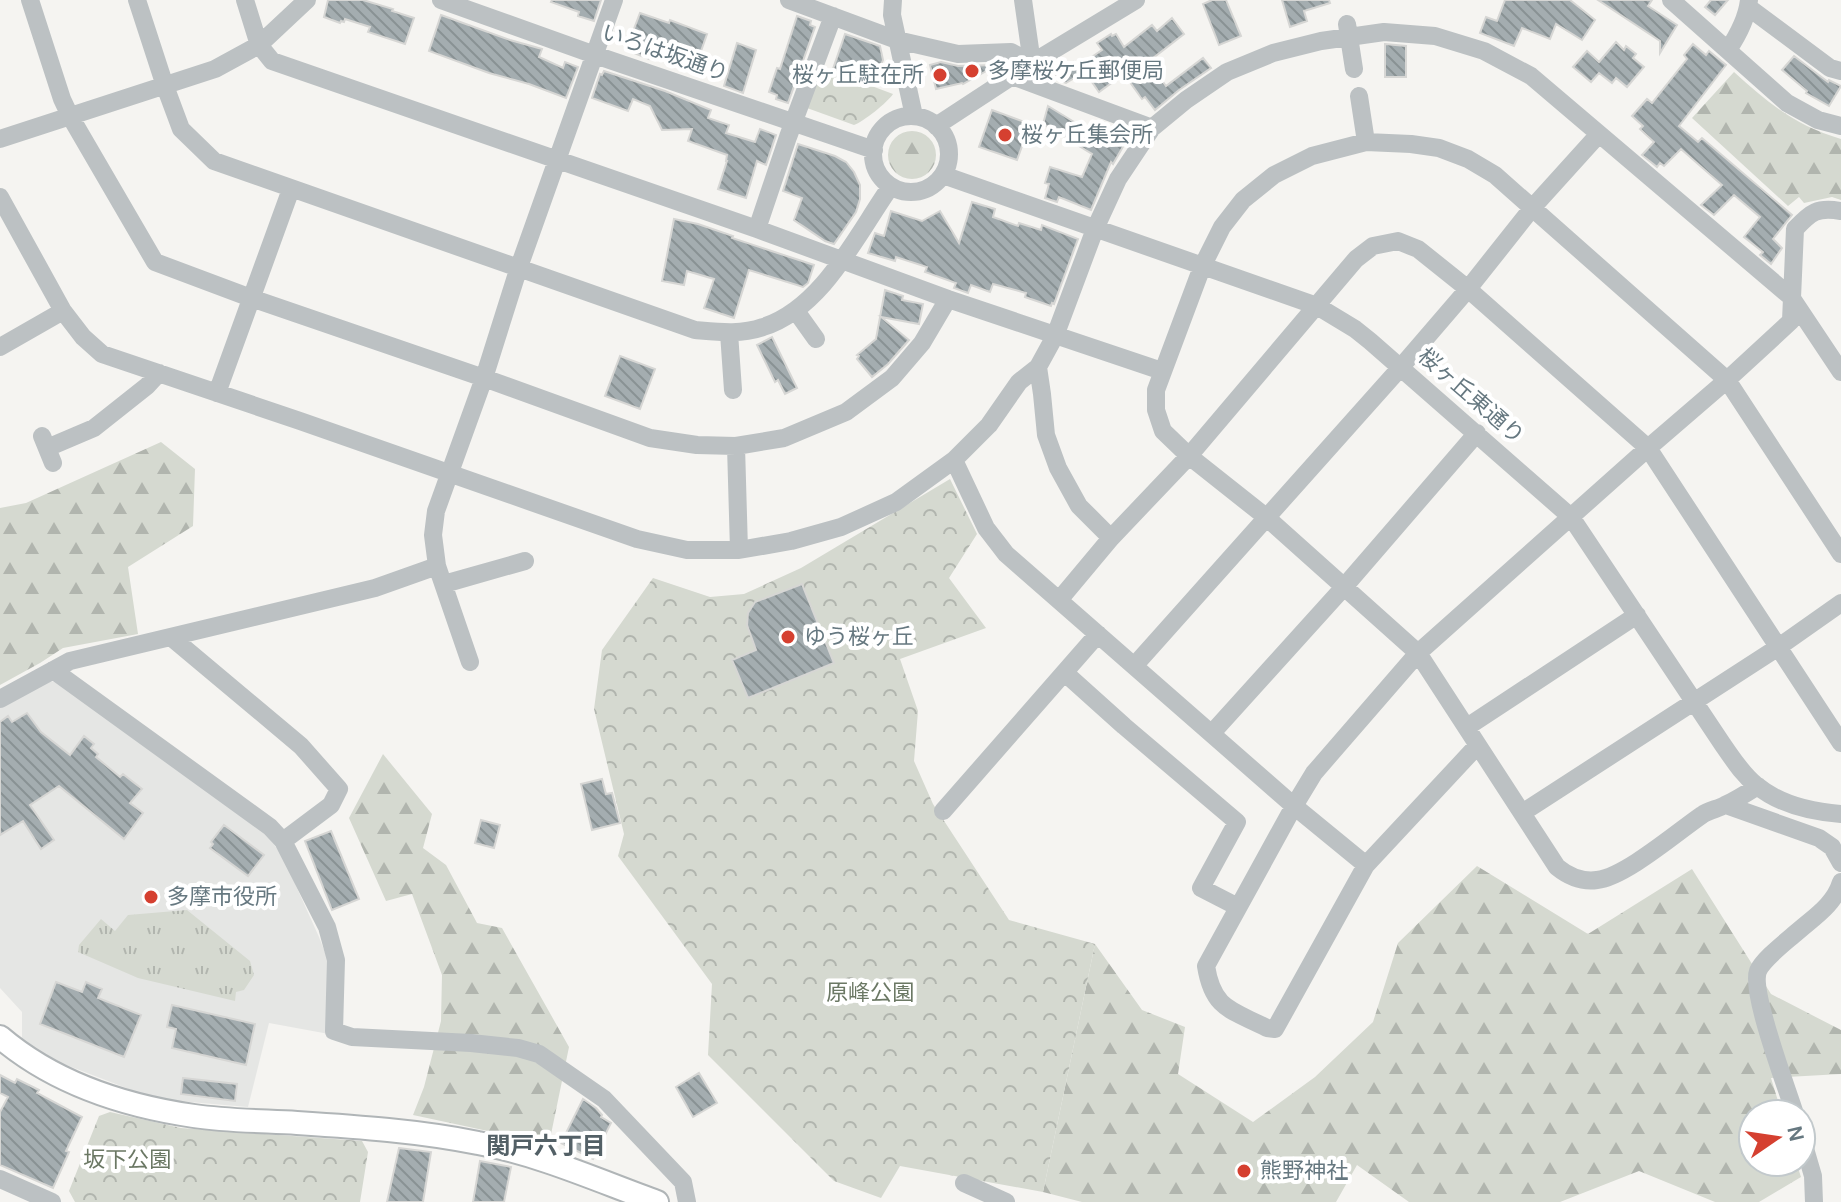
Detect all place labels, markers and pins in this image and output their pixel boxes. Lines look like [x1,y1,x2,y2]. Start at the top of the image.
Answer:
place label: 多摩桜ケ丘郵便局 [988,58,1164,84]
place label: 桜ヶ丘駐在所 [792,62,924,88]
marker: 多摩桜ケ丘郵便局 [963,62,981,80]
marker: 桜ヶ丘駐在所 [931,66,949,84]
place label: 桜ヶ丘集会所 [1021,122,1153,148]
marker: 桜ヶ丘集会所 [996,126,1014,144]
place label: ゆう桜ヶ丘 [804,624,914,650]
marker: ゆう桜ヶ丘 [779,628,797,646]
place label: 多摩市役所 [167,884,277,910]
marker: 多摩市役所 [142,888,160,906]
place label: 熊野神社 [1260,1158,1348,1184]
marker: 熊野神社 [1235,1162,1253,1180]

